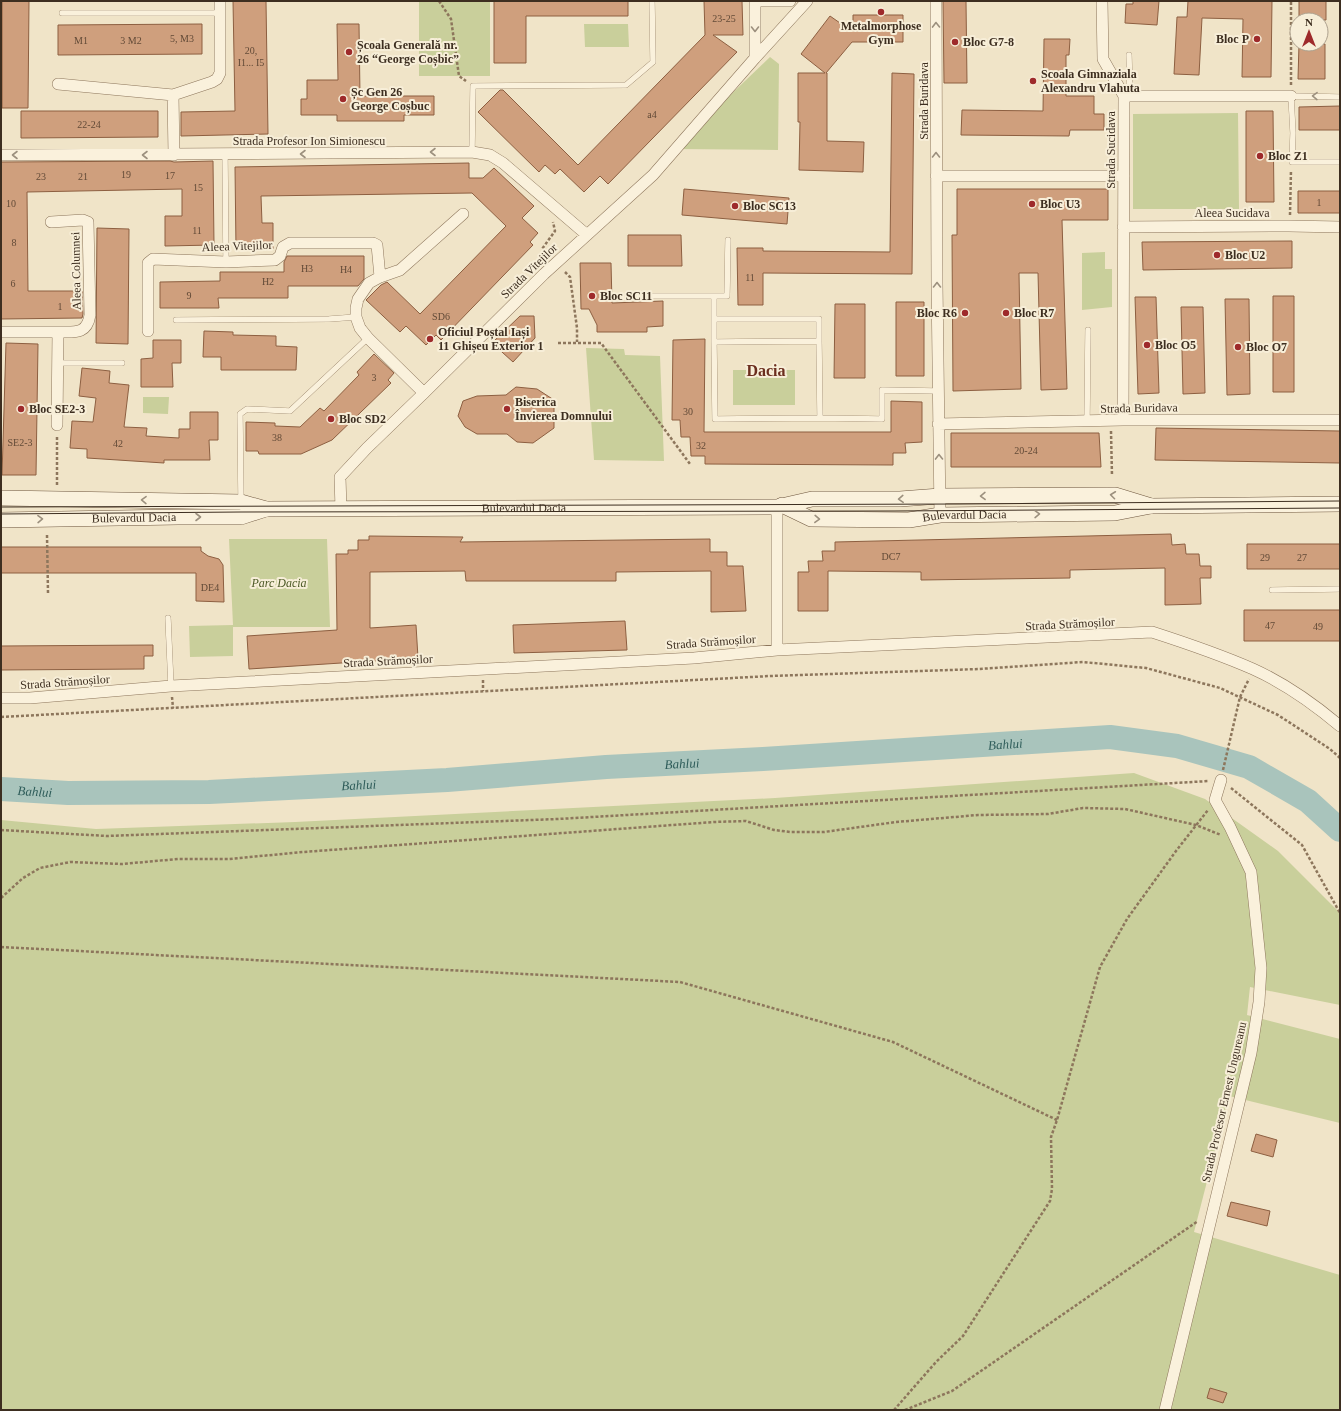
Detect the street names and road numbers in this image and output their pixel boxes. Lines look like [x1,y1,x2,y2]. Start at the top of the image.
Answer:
street label: Strada Buridava [917,62,931,140]
street label: Strada Sucidava [1104,111,1118,189]
street label: Strada Profesor Ion Simionescu [233,134,385,148]
street label: Aleea Sucidava [1195,206,1270,220]
street label: Aleea Columnei [68,231,84,310]
street label: Aleea Vitejilor [201,238,273,254]
street label: Strada Vitejilor [498,240,560,302]
street label: Strada Buridava [1100,400,1179,416]
street label: Bulevardul Dacia [482,501,567,515]
street label: Bulevardul Dacia [921,507,1007,525]
street label: Bulevardul Dacia [92,510,177,525]
street label: Strada Strămoșilor [1025,615,1115,633]
street label: Strada Strămoșilor [666,632,756,652]
street label: Strada Strămoșilor [343,652,433,670]
street label: Strada Strămoșilor [20,672,110,692]
street label: Strada Profesor Ernest Ungureanu [1199,1020,1249,1184]

